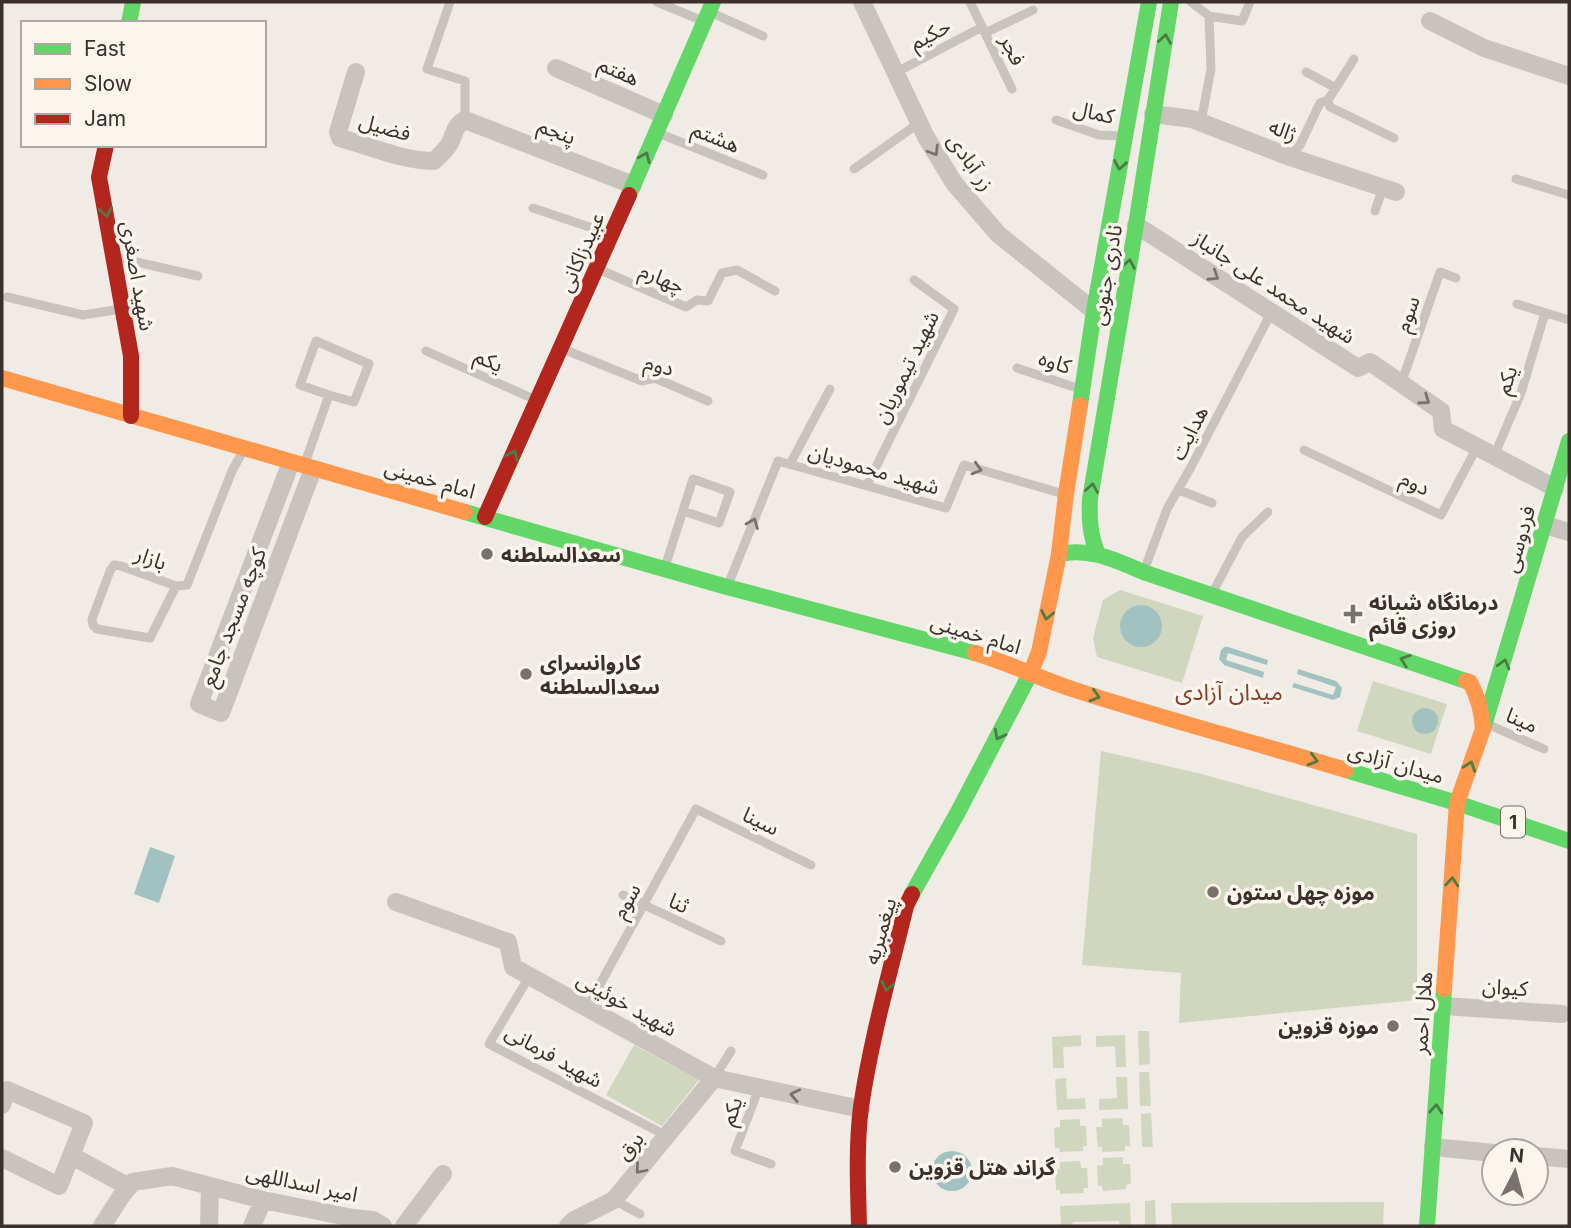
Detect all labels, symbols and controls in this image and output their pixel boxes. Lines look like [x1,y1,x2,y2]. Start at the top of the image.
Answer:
street label: حکیم [905,13,956,58]
legend [21,21,266,147]
street label: فجر [995,30,1031,69]
one-way arrow [1157,33,1172,45]
text: Fast [84,36,126,61]
street label: هفتم [593,51,643,94]
text: Slow [84,71,132,96]
street label: کمال [1071,95,1117,129]
text: Jam [84,106,126,131]
street label: فضیل [356,108,414,146]
street label: پنجم [533,112,580,152]
street label: ژاله [1266,113,1300,147]
street label: هشتم [687,116,744,161]
street label: زر آبادی [942,129,1000,195]
one-way arrow [926,143,939,156]
one-way arrow [637,152,651,165]
one-way arrow [1113,160,1128,171]
one-way arrow [98,206,113,218]
street label: عبیدزاکانی [552,208,610,296]
street label: شهید اصغری [116,219,160,333]
street label: نادری جنوبی [1085,223,1127,327]
street label: شهید محمد علی جانباز [1187,224,1360,349]
street label: چهارم [634,257,688,302]
one-way arrow [1121,258,1136,270]
one-way arrow [1206,267,1219,280]
street label: سوم [1389,293,1429,337]
street label: شهید تیموریان [868,307,944,427]
street label: یکم [470,343,507,380]
street label: کاوه [1036,345,1075,379]
street label: دوم [641,349,676,385]
street label: یکم [1490,362,1525,399]
one-way arrow [1417,392,1430,404]
street label: هدایت [1165,402,1213,464]
street label: شهید محمودیان [806,438,942,500]
one-way arrow [505,450,519,462]
street label: امام خمینی [381,454,478,508]
one-way arrow [970,460,982,475]
street label: دوم [1395,465,1434,504]
one-way arrow [1084,482,1099,494]
street label: فردوسی [1498,503,1540,575]
one-way arrow [745,518,759,531]
street label: بازار [131,540,170,575]
place label: سعدالسلطنه [501,542,621,567]
street label: کوچه مسجد جامع [195,544,274,691]
marker: سعدالسلطنه [479,546,495,562]
place label: درمانگاه شبانه روزی قائم [1369,590,1499,642]
marker: درمانگاه شبانه روزی قائم [1343,604,1363,624]
street label: امام خمینی [927,608,1024,663]
one-way arrow [1040,609,1055,621]
place label: کاروانسرای سعدالسلطنه [540,650,660,699]
one-way arrow [1400,654,1412,668]
one-way arrow [1496,658,1510,670]
marker: کاروانسرای سعدالسلطنه [518,666,534,682]
district label: میدان آزادی [1175,678,1283,706]
one-way arrow [1088,687,1100,702]
street label: مینا [1502,702,1542,738]
one-way arrow [993,728,1007,740]
street label: میدان آزادی [1345,737,1447,789]
one-way arrow [1306,752,1318,767]
one-way arrow [1462,760,1476,772]
street label: سینا [739,802,783,840]
road number: 1 [1501,806,1525,838]
one-way arrow [1444,877,1459,888]
street label: سوم [606,879,649,925]
place label: موزه چهل ستون [1227,880,1375,906]
marker: موزه چهل ستون [1205,884,1221,900]
street label: ثنا [665,888,693,918]
street label: پیغمبریه [859,895,903,968]
street label: شهید خوئینی [573,966,681,1042]
street label: هلال احمر [1407,971,1437,1056]
street label: کیوان [1481,973,1529,1001]
one-way arrow [881,979,895,991]
place label: موزه قزوین [1278,1014,1379,1039]
marker: موزه قزوین [1385,1018,1401,1034]
street label: شهید فرمانی [501,1019,607,1093]
one-way arrow [789,1088,801,1103]
street label: یکم [714,1093,750,1130]
one-way arrow [1428,1104,1443,1115]
street label: برق [611,1127,649,1165]
north arrow [1480,1137,1550,1207]
text: N [1508,1143,1525,1168]
place label: گراند هتل قزوین [909,1155,1056,1180]
street label: امیر اسداللهی [244,1159,360,1207]
marker: گراند هتل قزوین [887,1159,903,1175]
one-way arrow [636,1161,648,1174]

